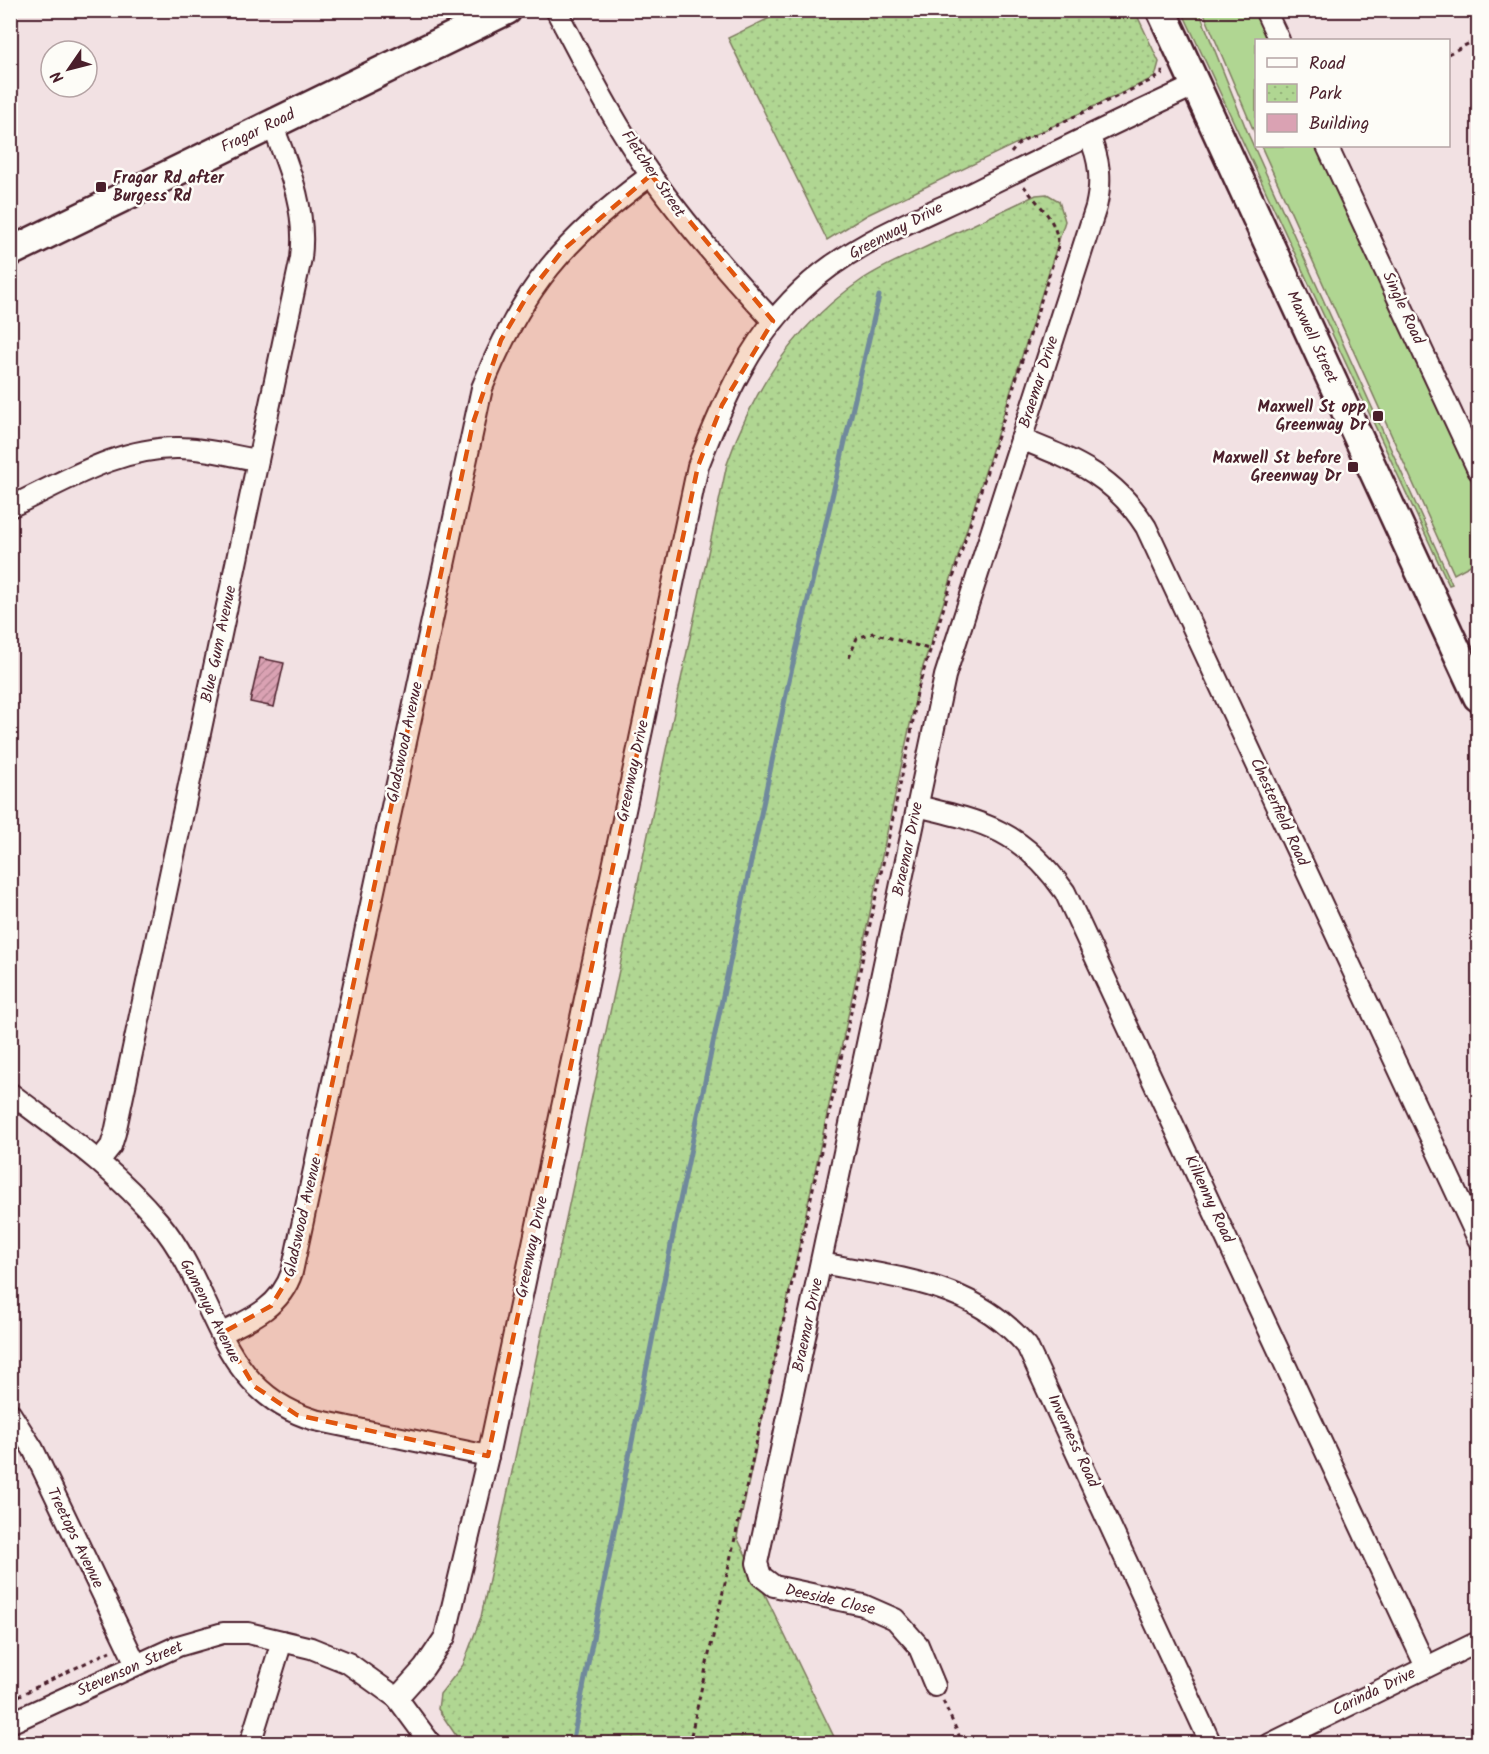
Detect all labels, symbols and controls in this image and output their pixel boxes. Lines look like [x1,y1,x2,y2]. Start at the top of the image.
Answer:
north arrow [39,39,99,99]
legend [1255,39,1450,147]
text: Road [1309,50,1346,79]
text: N [45,65,71,88]
text: Park [1309,80,1342,109]
street label: Fragar Road [217,102,300,160]
text: Building [1309,110,1369,139]
street label: Fletcher Street [614,125,692,223]
place label: Fragar Rd after Burgess Rd [113,166,225,209]
marker: Fragar Rd after Burgess Rd [94,180,108,194]
street label: Greenway Drive [844,196,948,266]
street label: Single Road [1375,267,1431,350]
street label: Maxwell Street [1280,287,1345,388]
street label: Braemar Drive [1012,333,1066,431]
place label: Maxwell St opp Greenway Dr [1258,395,1367,438]
marker: Maxwell St opp Greenway Dr [1371,409,1385,423]
place label: Maxwell St before Greenway Dr [1212,446,1342,489]
marker: Maxwell St before Greenway Dr [1346,460,1360,474]
street label: Blue Gum Avenue [194,583,244,705]
street label: Gladswood Avenue [380,679,430,805]
street label: Greenway Drive [610,718,656,824]
street label: Chesterfield Road [1243,754,1315,871]
street label: Braemar Drive [886,800,930,898]
street label: Kilkenny Road [1178,1151,1241,1248]
street label: Gladswood Avenue [277,1154,329,1280]
street label: Greenway Drive [509,1194,555,1300]
street label: Gamenya Avenue [173,1254,247,1368]
street label: Braemar Drive [786,1276,830,1374]
street label: Inverness Road [1040,1390,1106,1493]
street label: Treetops Avenue [40,1483,110,1593]
street label: Deeside Close [783,1578,877,1622]
street label: Stevenson Street [73,1634,188,1704]
street label: Carinda Drive [1328,1661,1420,1723]

